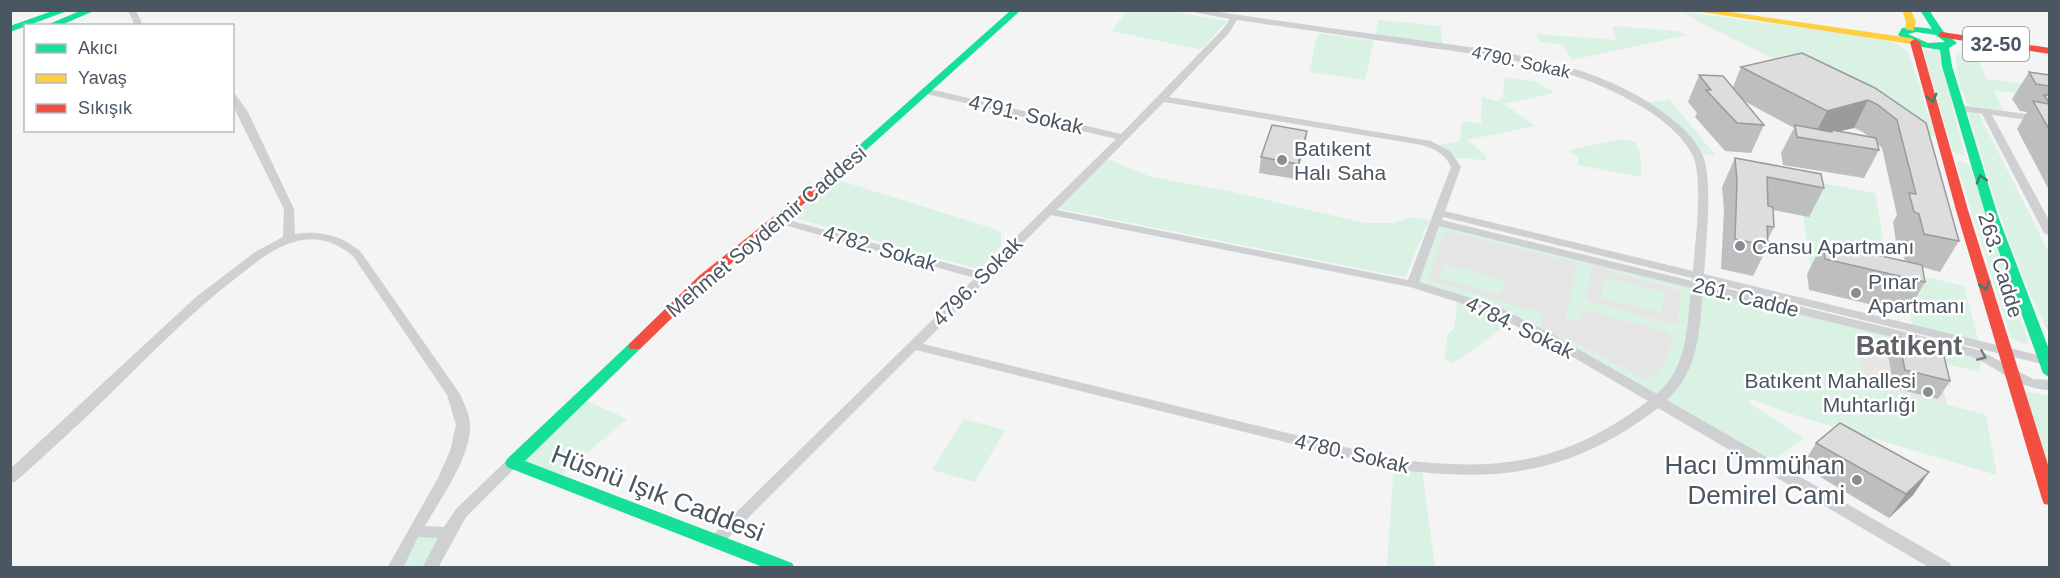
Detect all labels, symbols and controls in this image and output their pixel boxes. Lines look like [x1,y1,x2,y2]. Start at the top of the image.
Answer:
legend [24,24,234,132]
road number: 32-50 [1963,27,2029,61]
text: Akıcı [78,38,118,58]
street label: 4790. Sokak [1470,42,1573,82]
text: Yavaş [78,68,127,88]
street label: 4791. Sokak [967,90,1086,138]
one-way arrow [1924,93,1937,103]
text: Sıkışık [78,98,133,118]
place label: Batıkent Halı Saha [1294,137,1387,184]
street label: Mehmet Soydemir Caddesi [662,141,870,321]
marker: Batıkent Halı Saha [1275,153,1289,167]
one-way arrow [1976,174,1988,185]
street label: 263. Cadde [1974,210,2028,320]
street label: 4782. Sokak [821,221,940,275]
street label: 4796. Sokak [928,231,1027,330]
place label: Cansu Apartmanı [1752,235,1914,258]
marker: Cansu Apartmanı [1733,239,1747,253]
place label: Pınar Apartmanı [1868,270,1965,317]
street label: 261. Cadde [1691,273,1801,321]
one-way arrow [1978,280,1990,291]
marker: Pınar Apartmanı [1849,286,1863,300]
street label: 4784. Sokak [1462,291,1578,363]
district label: Batıkent [1856,331,1962,361]
one-way arrow [1975,349,1986,361]
place label: Batıkent Mahallesi Muhtarlığı [1744,369,1916,416]
marker: Batıkent Mahallesi Muhtarlığı [1921,385,1935,399]
street label: 4780. Sokak [1293,429,1412,477]
street label: Hüsnü Işık Caddesi [547,439,769,547]
place label: Hacı Ümmühan Demirel Cami [1664,450,1845,510]
marker: Hacı Ümmühan Demirel Cami [1850,473,1864,487]

